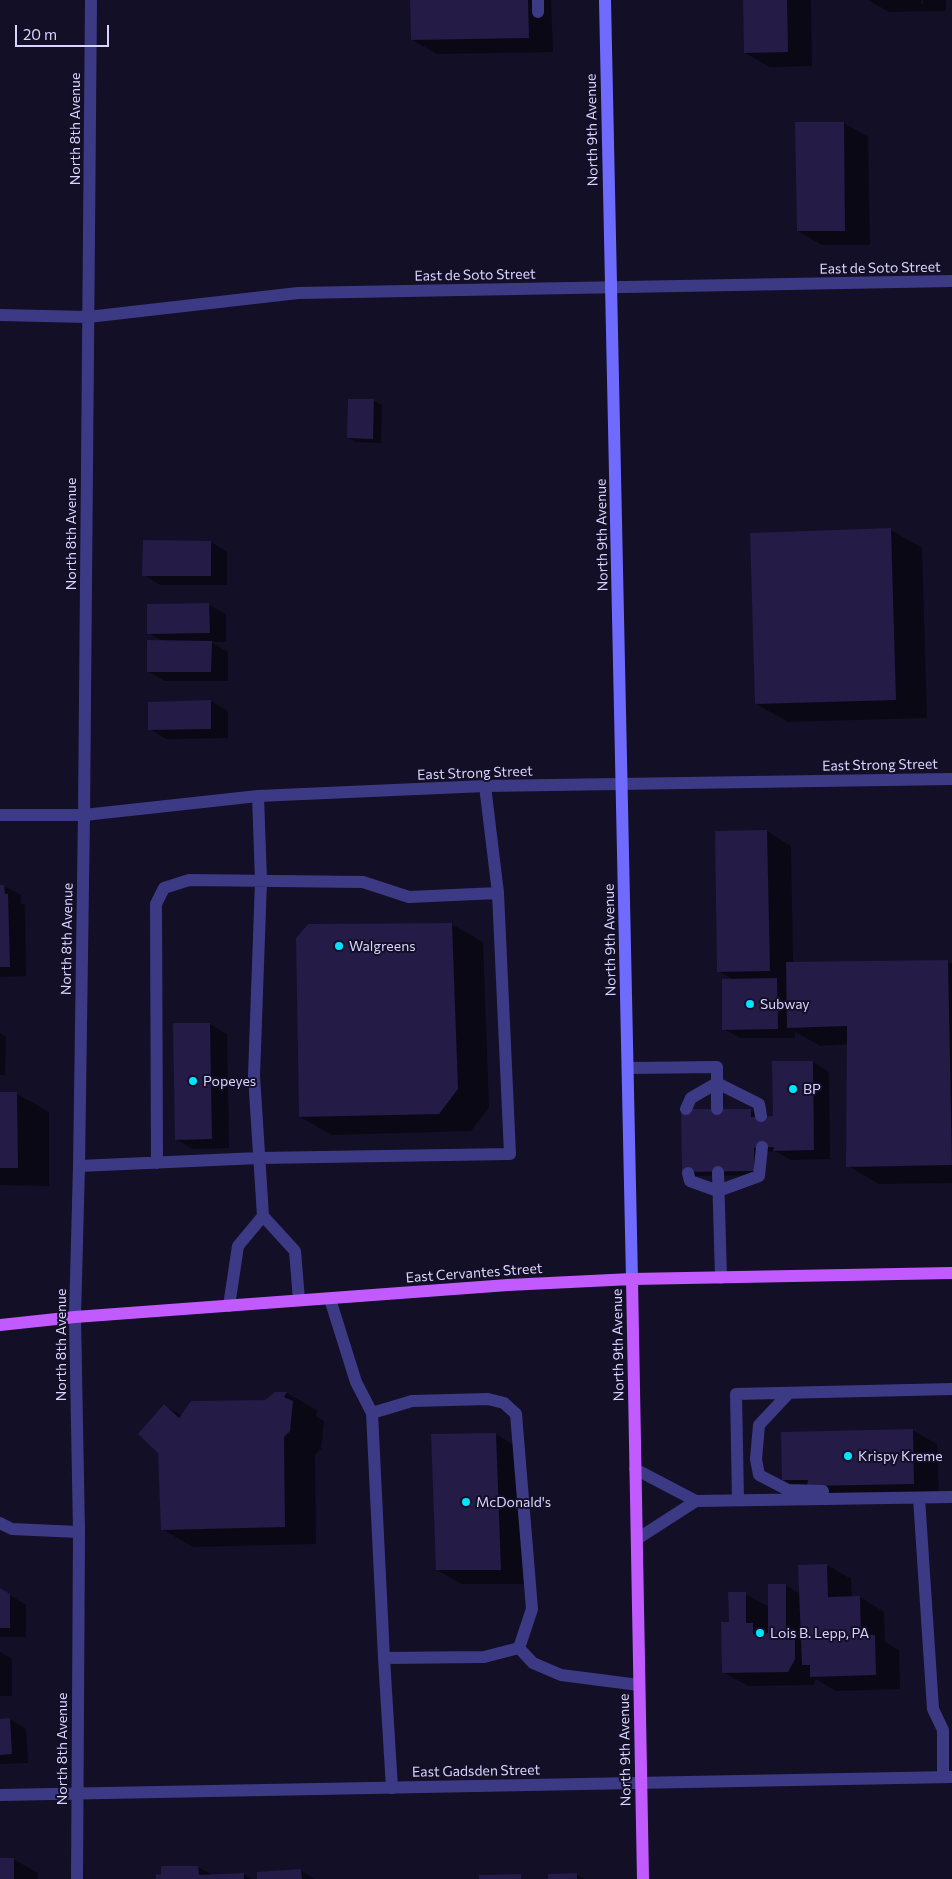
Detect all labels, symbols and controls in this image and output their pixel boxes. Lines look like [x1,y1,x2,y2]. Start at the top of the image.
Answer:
scale bar [18,15,111,47]
text: 20 m [23,25,57,43]
street label: North 8th Avenue [67,73,83,185]
street label: North 9th Avenue [583,74,601,186]
street label: East de Soto Street [819,259,941,277]
street label: East de Soto Street [414,266,536,284]
street label: North 8th Avenue [63,478,79,590]
street label: North 9th Avenue [593,479,611,591]
street label: East Strong Street [822,756,938,774]
street label: East Strong Street [417,763,533,783]
street label: North 8th Avenue [58,883,76,995]
street label: North 9th Avenue [601,884,619,996]
place label: Walgreens [349,938,416,954]
marker: Walgreens [333,940,345,952]
place label: Subway [760,996,810,1012]
marker: Subway [744,998,756,1010]
place label: Popeyes [203,1073,256,1089]
marker: Popeyes [187,1075,199,1087]
place label: BP [803,1081,821,1097]
marker: BP [787,1083,799,1095]
street label: East Cervantes Street [405,1260,543,1286]
street label: North 8th Avenue [53,1289,69,1401]
street label: North 9th Avenue [609,1289,627,1401]
place label: Krispy Kreme [858,1448,943,1464]
marker: Krispy Kreme [842,1450,854,1462]
place label: McDonald's [476,1494,551,1510]
marker: McDonald's [460,1496,472,1508]
place label: Lois B. Lepp, PA [770,1625,869,1641]
marker: Lois B. Lepp, PA [754,1627,766,1639]
street label: North 8th Avenue [54,1693,70,1805]
street label: North 9th Avenue [616,1694,634,1806]
street label: East Gadsden Street [412,1761,540,1781]

